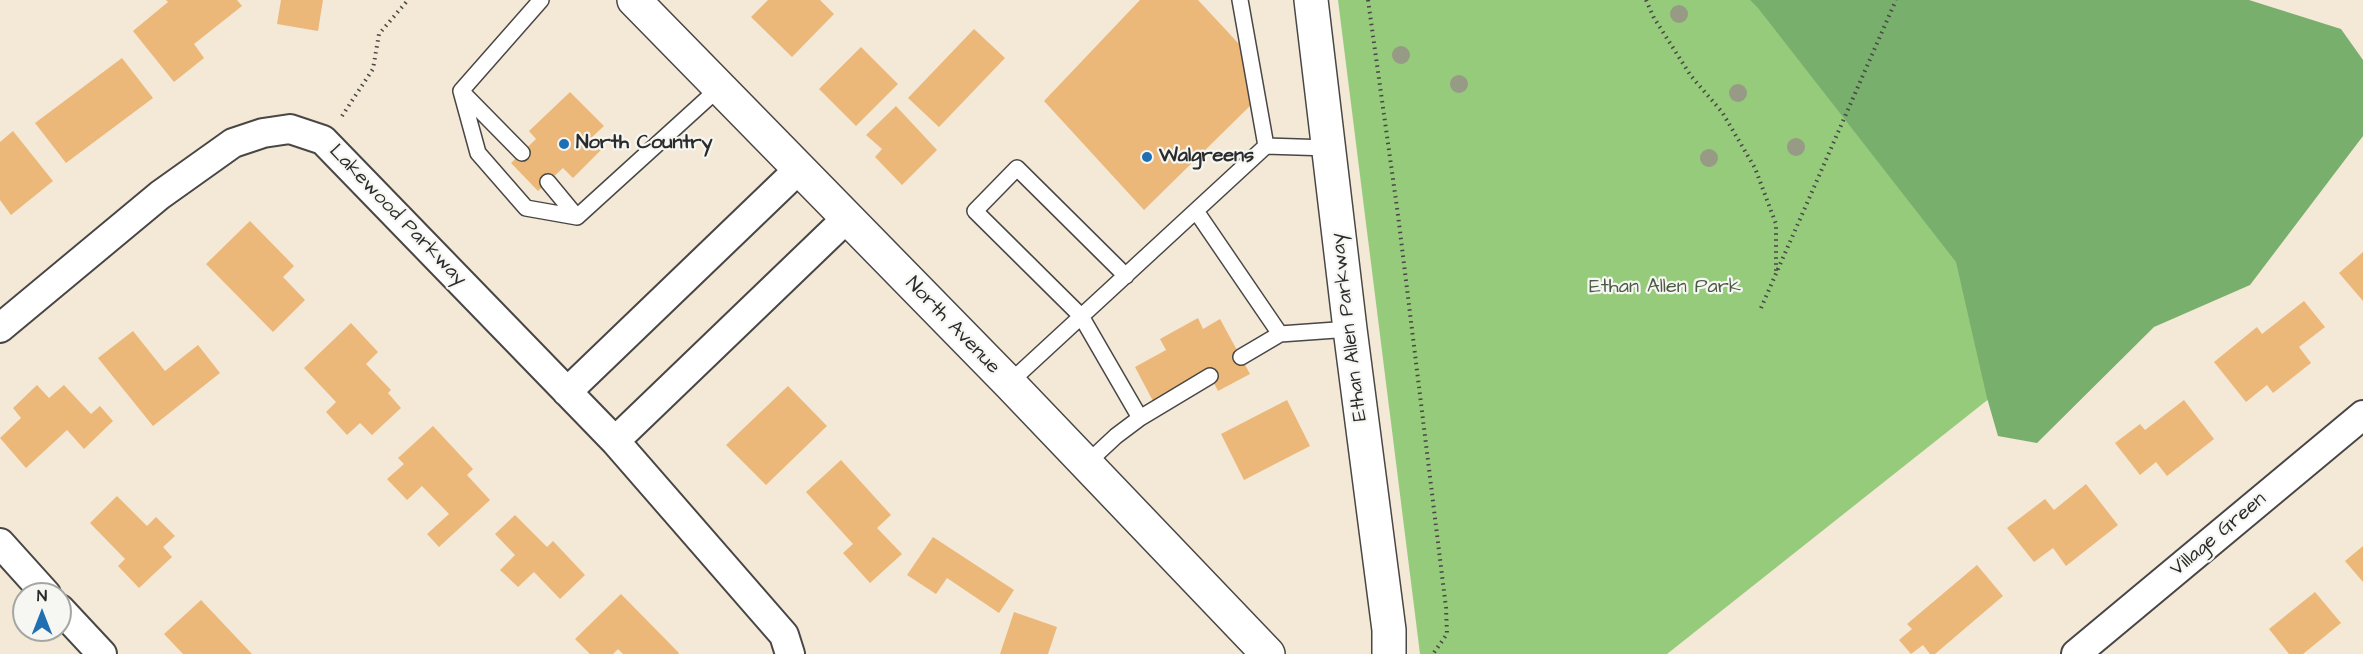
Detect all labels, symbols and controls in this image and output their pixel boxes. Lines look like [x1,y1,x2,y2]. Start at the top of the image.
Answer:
place label: North Country [576,132,712,156]
marker: North Country [557,137,571,151]
street label: Lakewood Parkway [323,140,471,292]
place label: Walgreens [1159,145,1254,169]
marker: Walgreens [1140,150,1154,164]
street label: Ethan Allen Parkway [1327,231,1373,423]
street label: North Avenue [900,272,1004,380]
park label: Ethan Allen Park [1589,276,1741,300]
street label: Village Green [2166,488,2272,582]
north arrow [12,582,72,642]
text: N [37,585,47,607]

